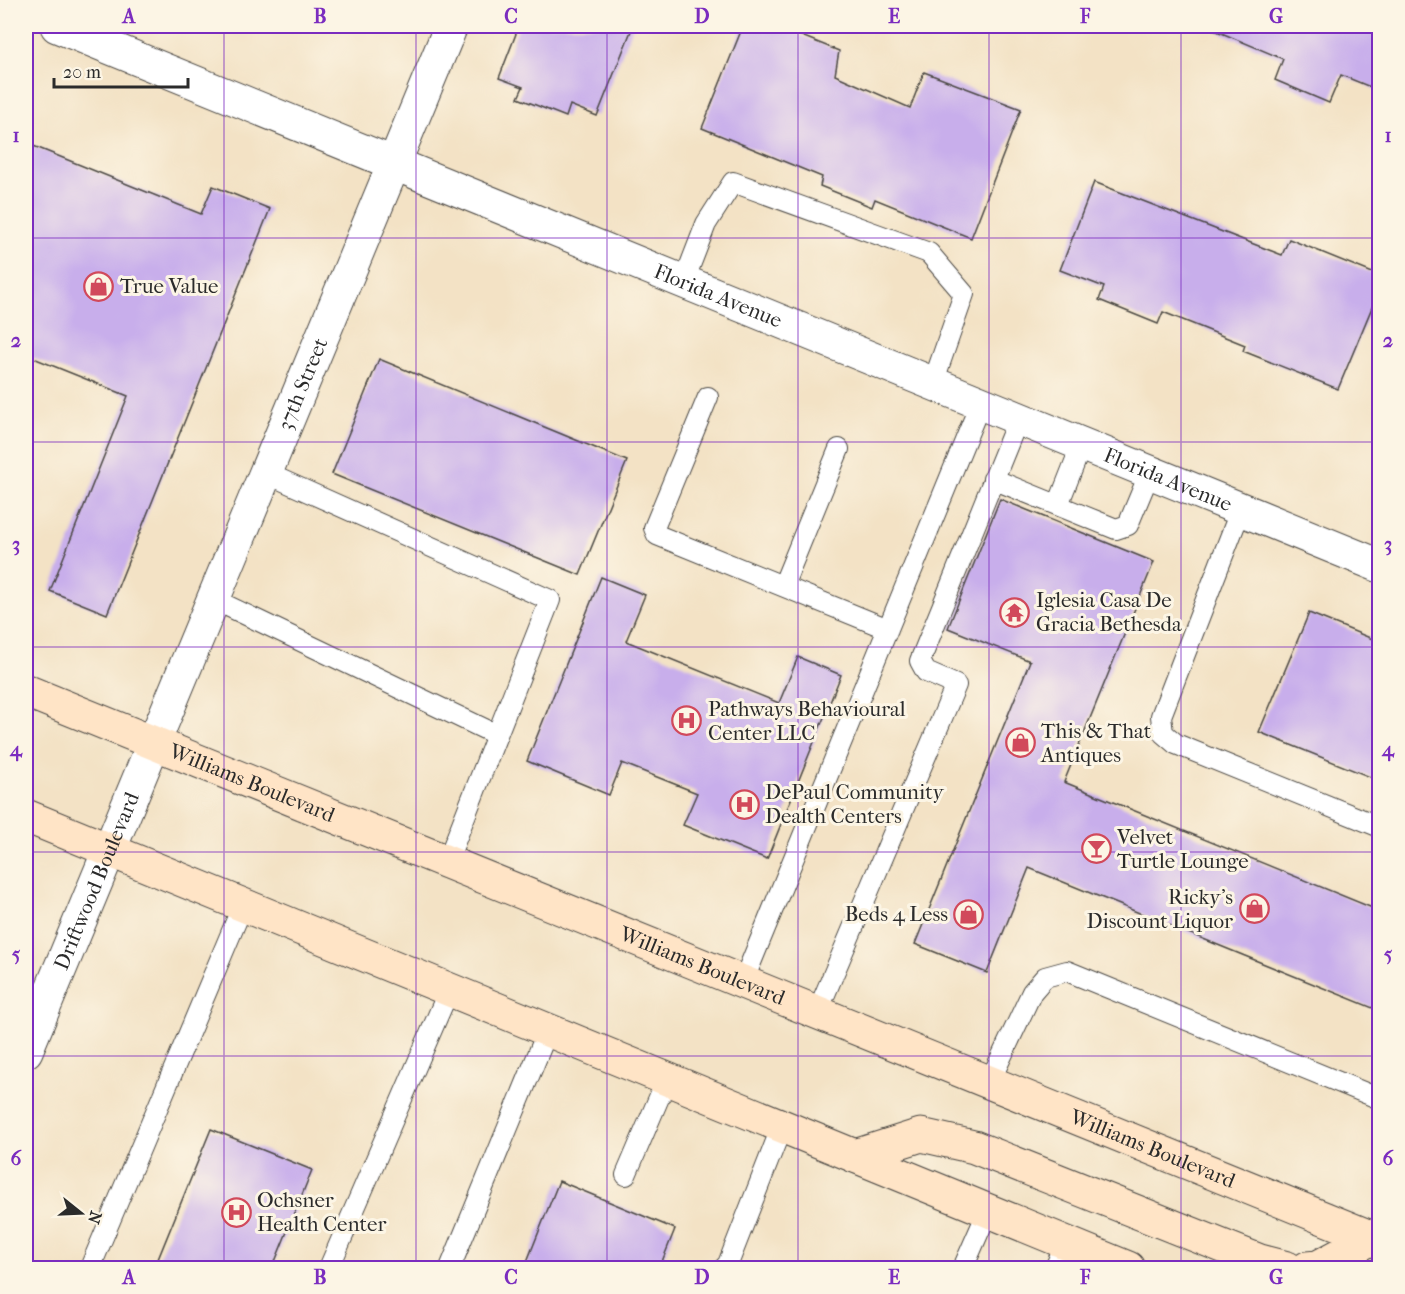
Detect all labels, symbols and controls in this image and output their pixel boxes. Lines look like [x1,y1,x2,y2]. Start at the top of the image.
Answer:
text: A [121,5,137,28]
text: B [313,5,327,28]
text: C [504,5,518,28]
text: D [694,5,710,28]
text: E [888,5,900,28]
text: F [1079,5,1091,28]
text: G [1269,5,1283,28]
scale bar [54,51,188,89]
text: 20 m [63,62,101,83]
text: 1 [12,124,20,147]
text: 1 [1384,124,1392,147]
street label: Florida Avenue [651,259,786,333]
shop icon: True Value [83,270,115,302]
place label: True Value [120,274,218,298]
text: 2 [11,329,21,352]
text: 2 [1383,329,1393,352]
street label: 37th Street [273,334,333,434]
street label: Florida Avenue [1100,443,1236,516]
text: 3 [12,533,20,556]
text: 3 [1384,533,1392,556]
place label: Iglesia Casa De Gracia Bethesda [1036,588,1182,636]
temple icon: Iglesia Casa De Gracia Bethesda [999,596,1031,628]
place label: Pathways Behavioural Center LLC [708,697,906,745]
hospital icon: Pathways Behavioural Center LLC [671,705,703,737]
place label: This & That Antiques [1040,719,1152,767]
shop icon: This & That Antiques [1004,727,1036,759]
text: 4 [9,738,23,762]
street label: Williams Boulevard [165,738,339,827]
text: 4 [1381,738,1395,762]
place label: DePaul Community Dealth Centers [765,780,945,828]
street label: Driftwood Boulevard [49,788,144,973]
hospital icon: DePaul Community Dealth Centers [728,788,760,820]
place label: Velvet Turtle Lounge [1116,825,1249,873]
bar icon: Velvet Turtle Lounge [1080,833,1112,865]
place label: Ricky's Discount Liquor [1087,885,1233,933]
shop icon: Ricky's Discount Liquor [1238,893,1270,925]
shop icon: Beds 4 Less [953,898,985,930]
place label: Beds 4 Less [845,902,948,926]
street label: Williams Boulevard [615,921,789,1010]
text: 5 [12,943,21,966]
text: 5 [1384,943,1393,966]
street label: Williams Boulevard [1066,1104,1239,1193]
text: 6 [11,1147,23,1170]
text: 6 [1383,1147,1395,1170]
north arrow [51,1183,111,1243]
place label: Ochsner Health Center [257,1188,386,1236]
hospital icon: Ochsner Health Center [220,1196,252,1228]
text: N [84,1209,106,1227]
text: A [121,1266,137,1289]
text: B [313,1266,327,1289]
text: C [504,1266,518,1289]
text: D [694,1266,710,1289]
text: E [888,1266,900,1289]
text: F [1079,1266,1091,1289]
text: G [1269,1266,1283,1289]

